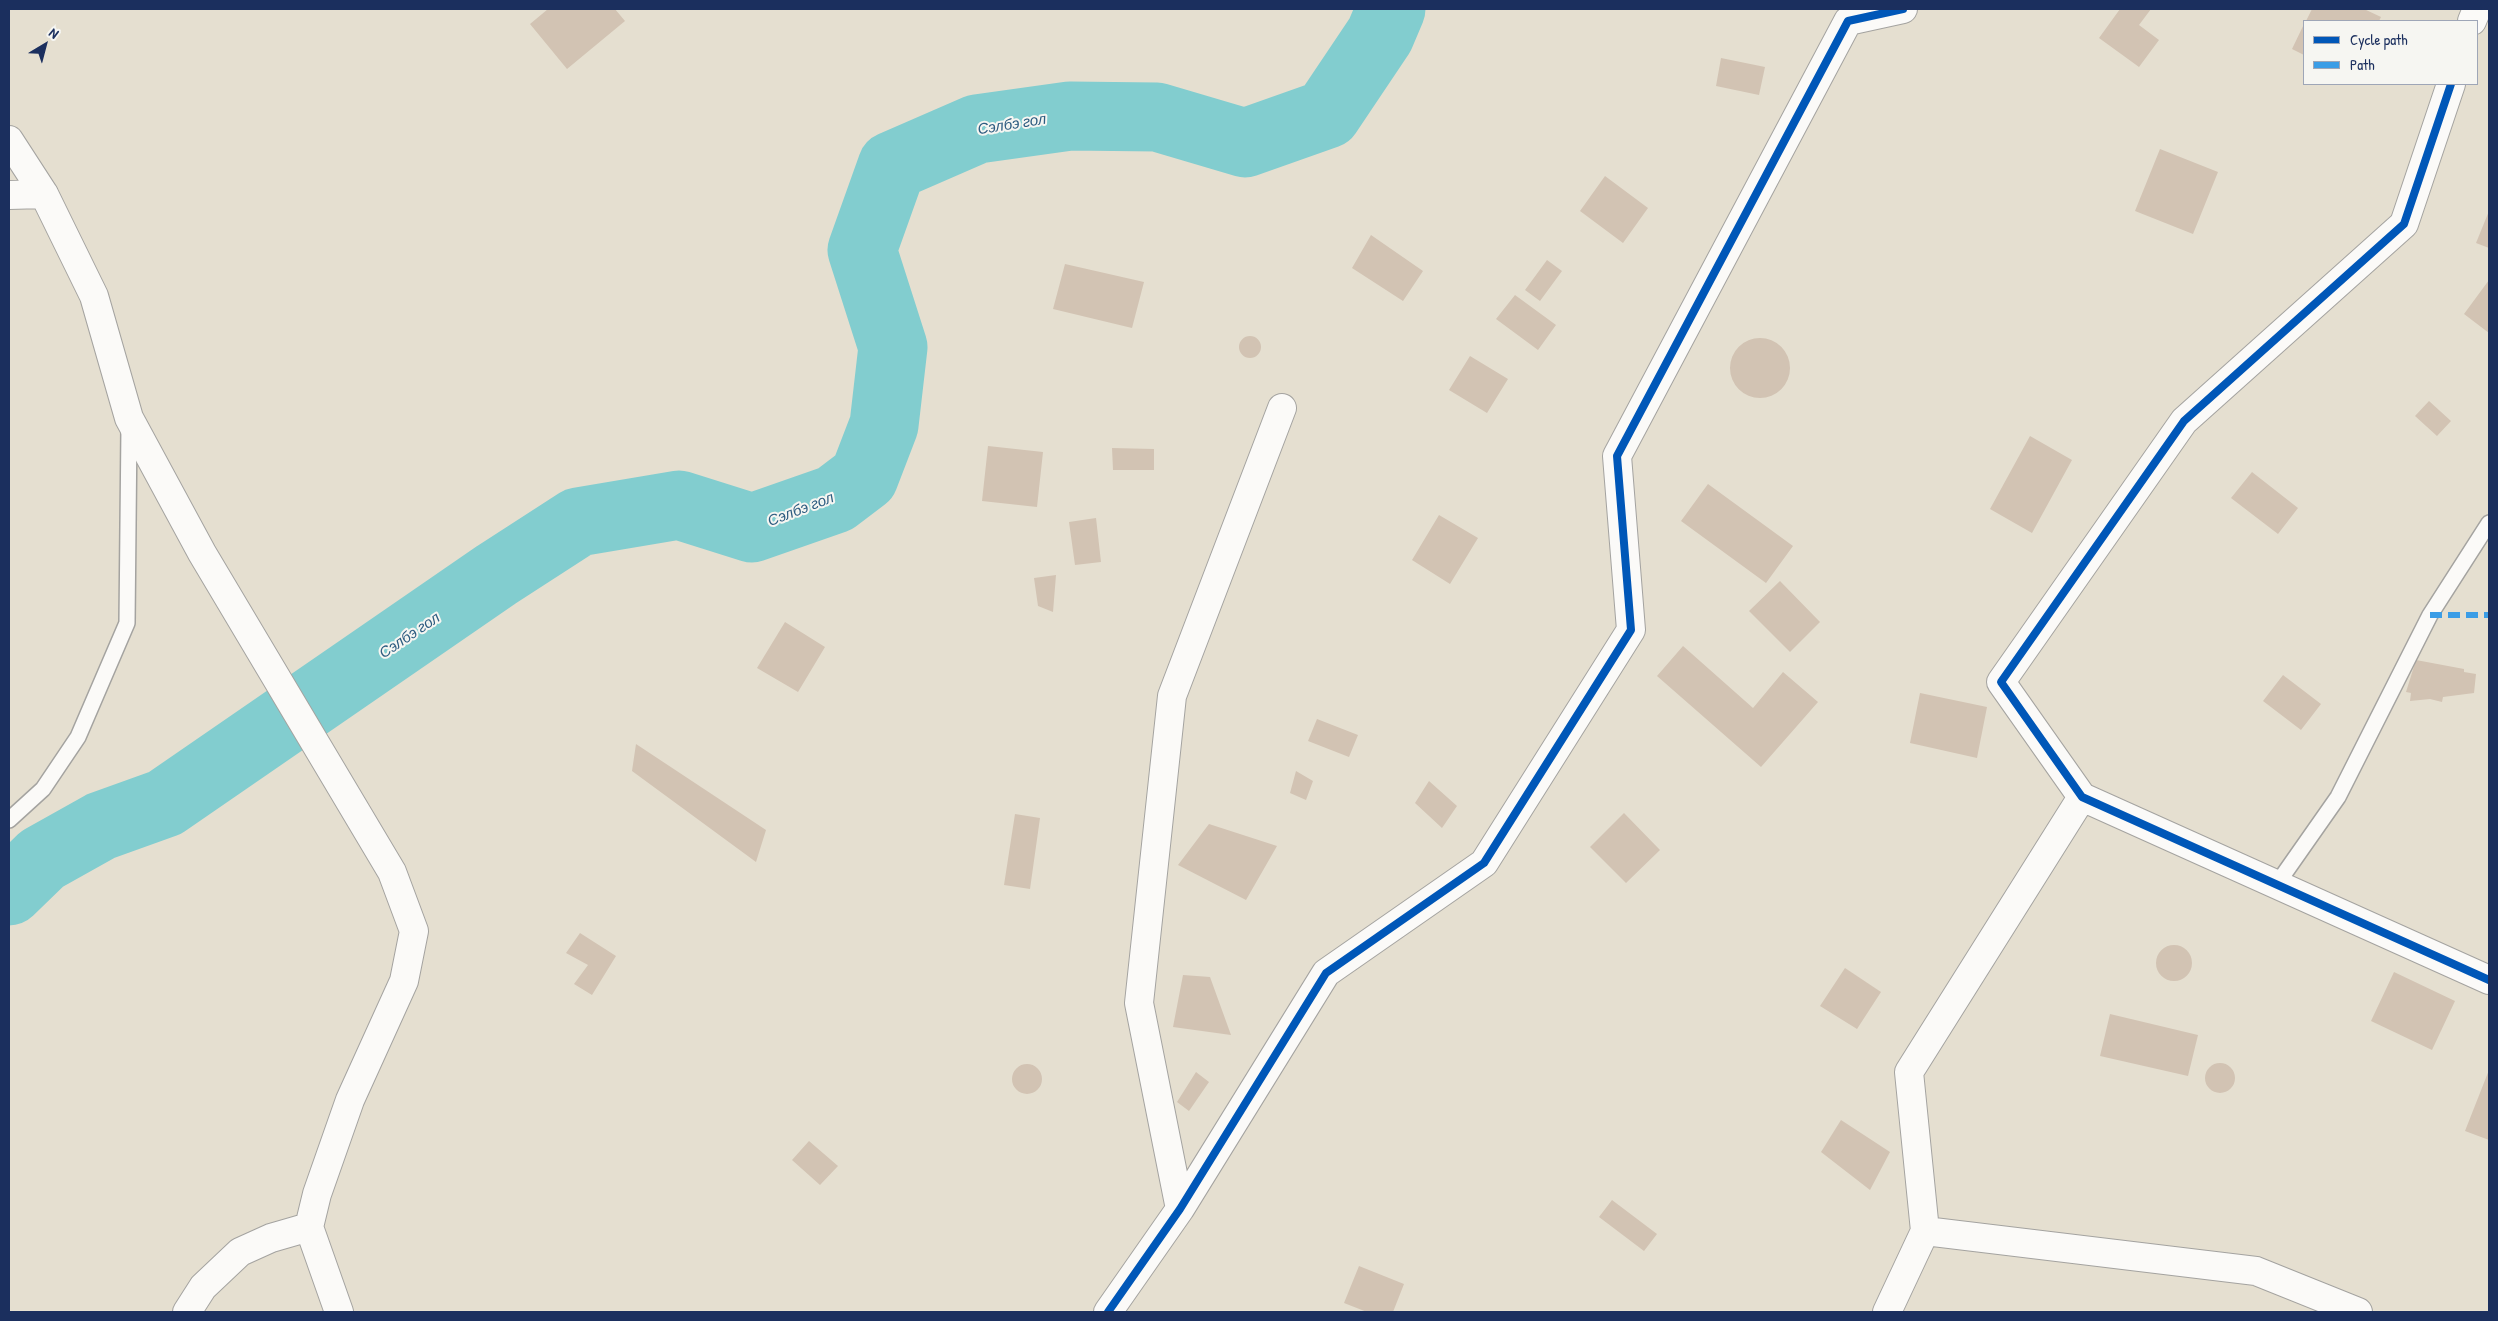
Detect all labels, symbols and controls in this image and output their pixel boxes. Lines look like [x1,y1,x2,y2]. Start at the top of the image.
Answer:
north arrow [20,20,70,70]
legend [2303,20,2478,85]
text: N [46,23,63,42]
text: Cycle path [2350,29,2408,50]
text: Path [2350,54,2375,75]
water label: Сэлбэ гол [976,111,1048,139]
water label: Сэлбэ гол [765,489,837,531]
water label: Сэлбэ гол [376,609,444,663]

